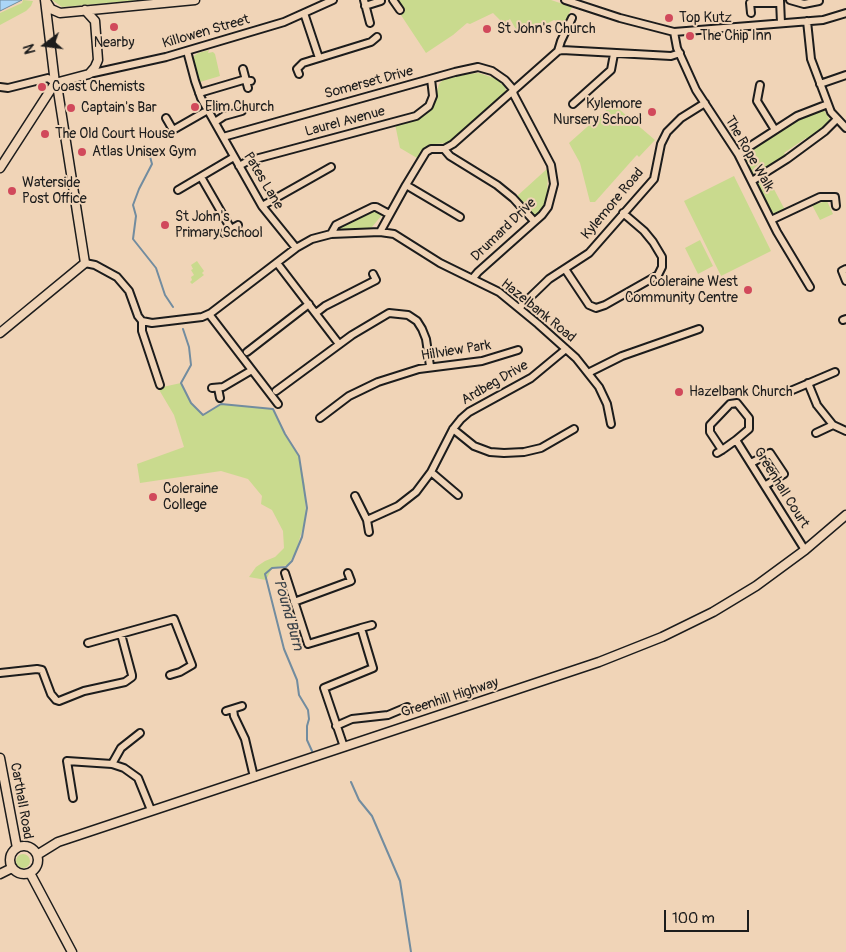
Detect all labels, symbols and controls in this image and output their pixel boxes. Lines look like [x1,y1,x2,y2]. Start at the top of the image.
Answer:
place label: Top Kutz [679,10,732,26]
street label: Killowen Street [160,12,252,52]
marker: Top Kutz [663,12,675,24]
north arrow [20,20,70,70]
marker: Nearby [108,21,120,33]
place label: St John's Church [497,21,596,37]
marker: St John's Church [481,23,493,35]
place label: The Chip Inn [700,28,772,44]
marker: The Chip Inn [684,30,696,42]
place label: Nearby [94,35,134,51]
text: N [21,42,39,56]
street label: Somerset Drive [323,63,415,103]
place label: Coast Chemists [52,79,145,95]
marker: Coast Chemists [36,81,48,93]
place label: Kylemore Nursery School [553,96,642,128]
place label: Elim Church [205,99,274,115]
place label: Captain's Bar [81,100,157,116]
marker: Elim Church [189,101,201,113]
marker: Captain's Bar [65,102,77,114]
street label: Laurel Avenue [303,103,387,141]
marker: Kylemore Nursery School [646,106,658,118]
street label: The Rope Walk [721,113,777,195]
place label: The Old Court House [55,126,175,142]
marker: The Old Court House [39,128,51,140]
place label: Atlas Unisex Gym [92,144,196,160]
marker: Atlas Unisex Gym [76,146,88,158]
street label: Pates Lane [239,149,287,213]
street label: Kylemore Road [578,165,648,243]
place label: Waterside Post Office [22,175,87,208]
marker: Waterside Post Office [6,185,18,197]
street label: Drumard Drive [468,195,540,265]
place label: St John's Primary School [175,209,263,242]
marker: St John's Primary School [159,219,171,231]
place label: Coleraine West Community Centre [625,274,738,306]
street label: Hazelbank Road [497,276,579,346]
marker: Coleraine West Community Centre [742,284,754,296]
street label: Hillview Park [420,337,492,365]
street label: Ardbeg Drive [459,357,531,409]
place label: Hazelbank Church [689,384,793,400]
marker: Hazelbank Church [673,386,685,398]
street label: Greenhall Court [749,445,813,531]
place label: Coleraine College [163,481,218,514]
marker: Coleraine College [147,491,159,503]
water label: Pound Burn [269,578,307,652]
street label: Greenhill Highway [399,674,501,722]
street label: Carthall Road [6,761,36,841]
scale bar [666,900,751,932]
text: 100 m [672,909,715,928]

